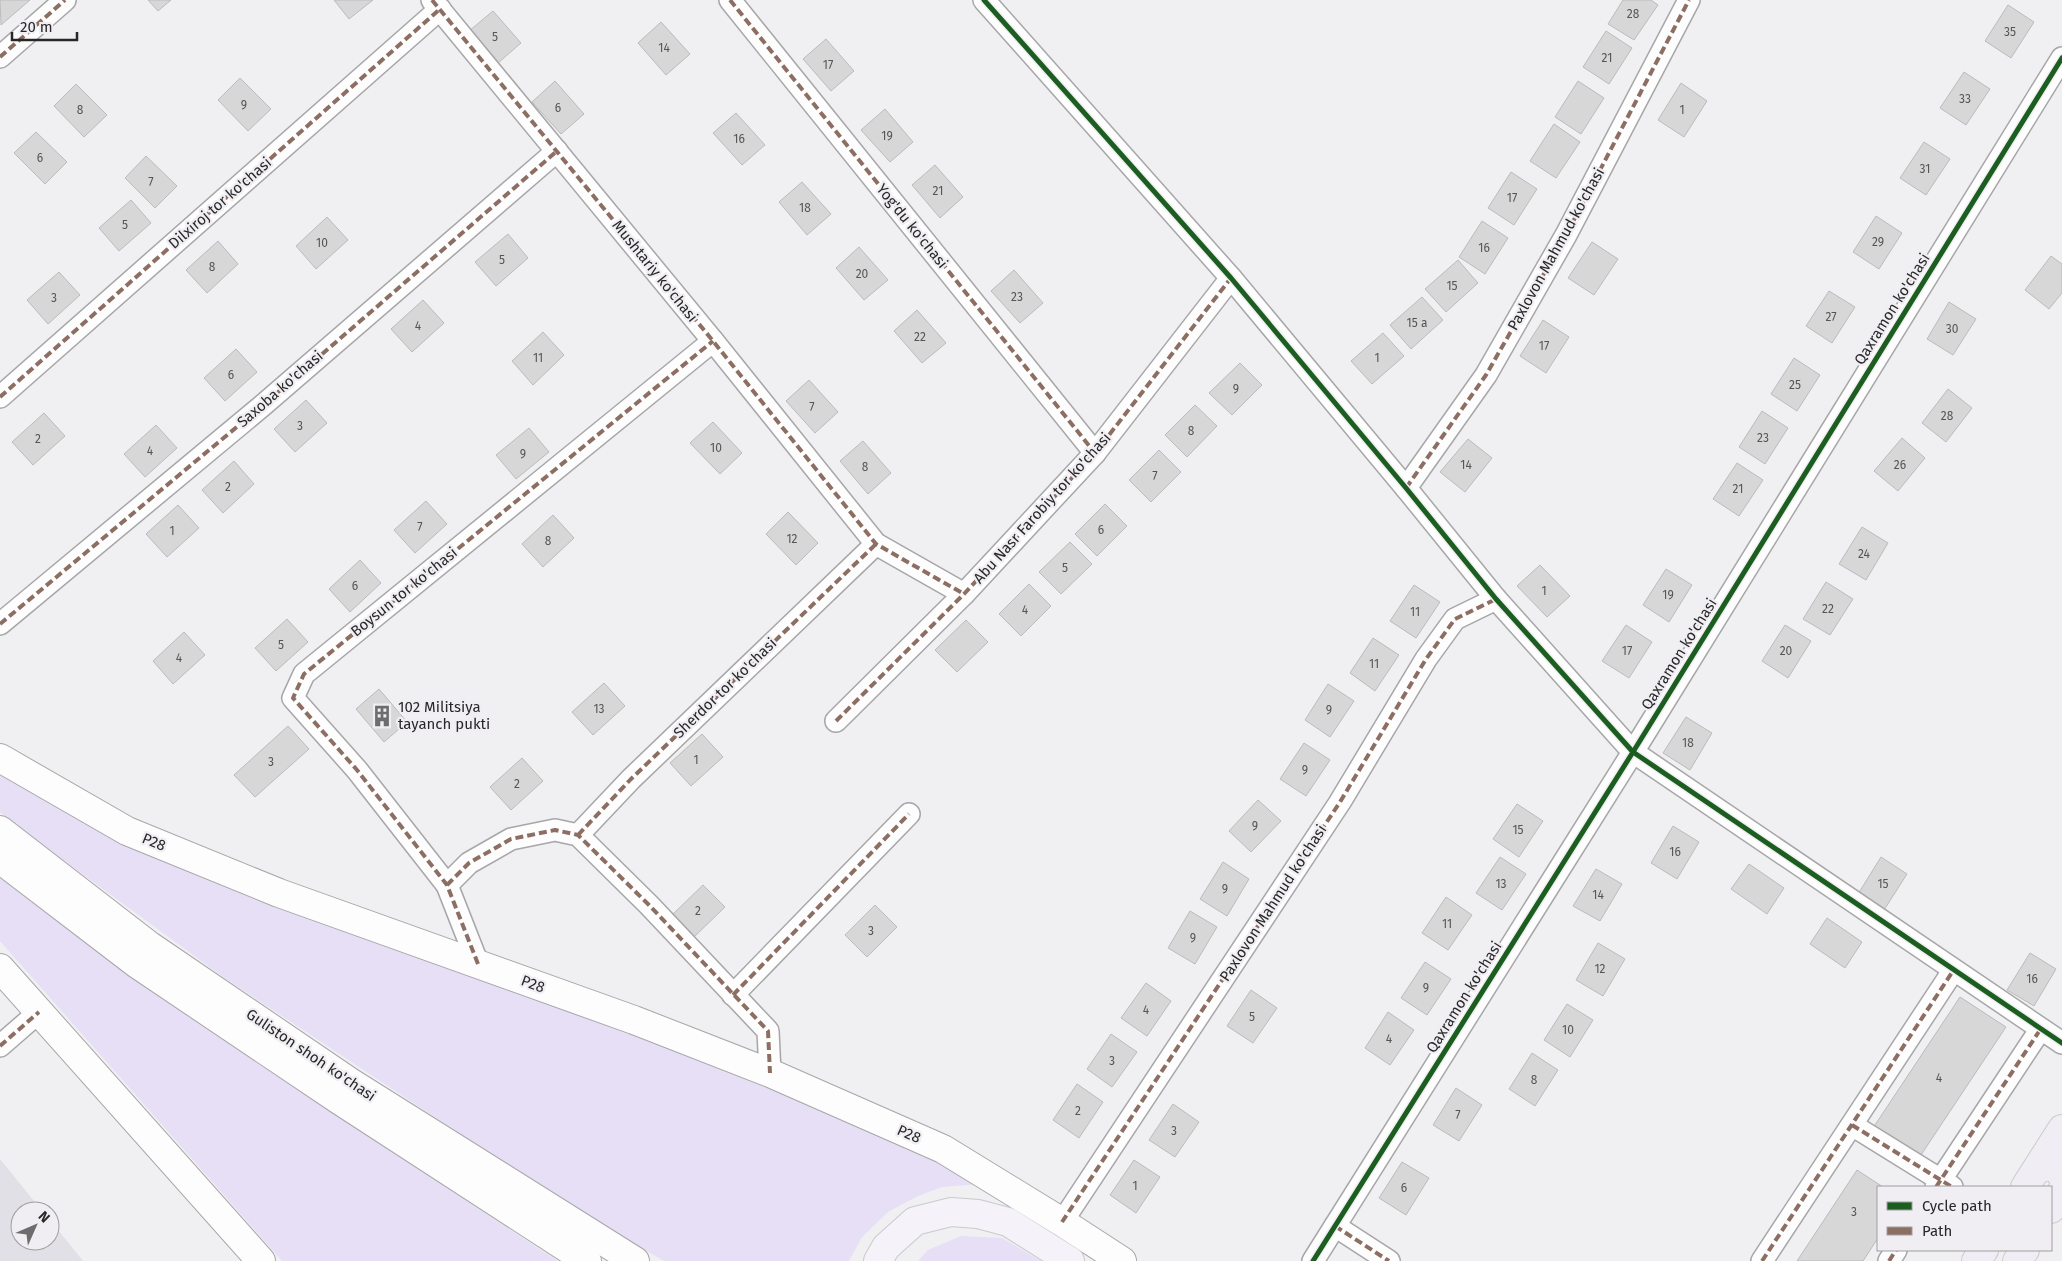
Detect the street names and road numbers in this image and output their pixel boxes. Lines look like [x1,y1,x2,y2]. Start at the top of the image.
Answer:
street label: Dilxiroj tor ko'chasi [165,153,275,253]
street label: Paxlovon Mahmud ko'chasi [1504,165,1608,333]
street label: Yog'du ko'chasi [873,180,951,272]
street label: Mushtariy ko'chasi [609,217,701,325]
street label: Qaxramon ko'chasi [1850,250,1934,368]
street label: Saxoba ko'chasi [233,347,327,431]
street label: Abu Nasr Farobiy tor ko'chasi [970,429,1114,587]
street label: Boysun tor ko'chasi [347,544,461,640]
street label: Qaxramon ko'chasi [1637,595,1721,713]
street label: Sherdor tor ko'chasi [670,634,780,742]
street label: Paxlovon Mahmud ko'chasi [1216,821,1330,985]
street label: Р28 [139,829,169,855]
street label: Qaxramon ko'chasi [1422,938,1506,1056]
street label: Р28 [519,971,547,997]
street label: Guliston shoh ko'chasi [243,1005,379,1105]
street label: Р28 [894,1121,924,1147]

